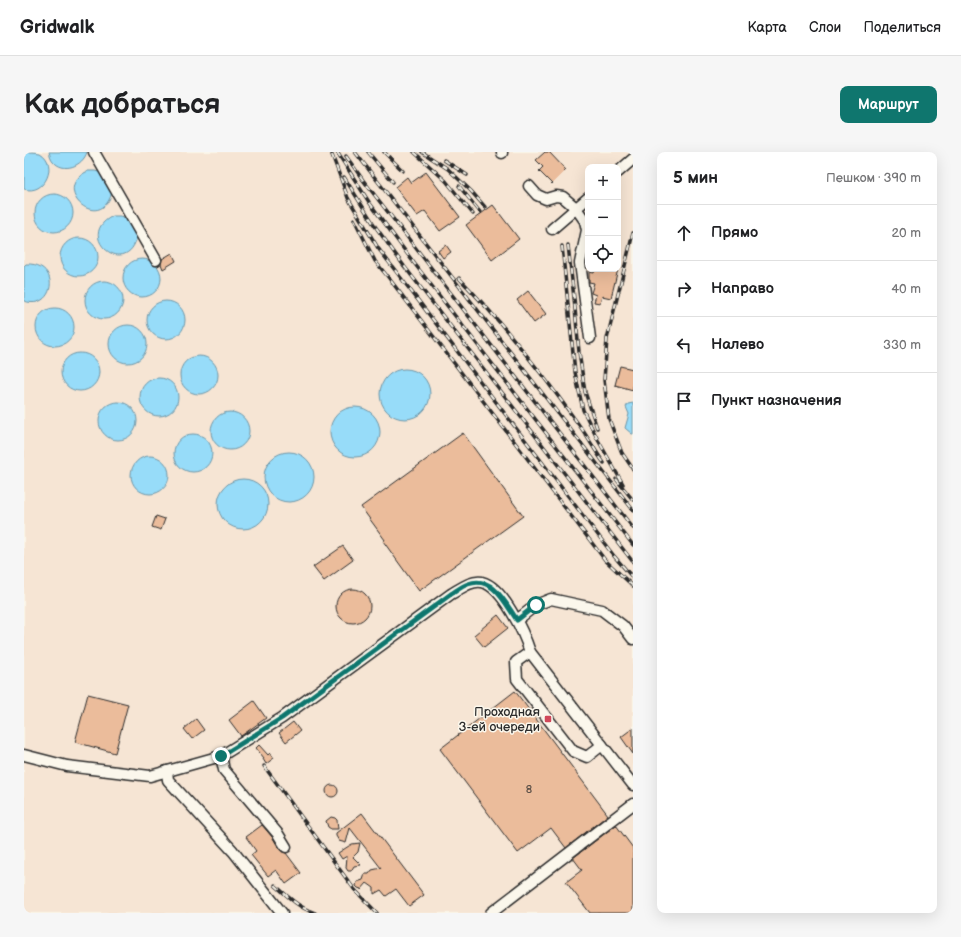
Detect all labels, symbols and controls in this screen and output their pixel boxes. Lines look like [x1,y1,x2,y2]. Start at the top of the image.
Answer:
text: Gridwalk [20,16,95,39]
text: Карта [747,19,787,36]
text: Слои [809,19,841,36]
text: Поделиться [863,19,941,36]
button: Маршрут [840,86,937,123]
text: Как добраться [24,88,221,121]
map controls [585,164,621,272]
button: + [585,164,621,200]
text: 5 мин [673,168,718,188]
text: Пешком · 390 m [826,170,921,186]
button: − [585,200,621,236]
icon: ahead [673,222,695,244]
text: Прямо [711,223,758,242]
text: 20 m [891,225,921,241]
button: locate [585,236,621,272]
icon: right [673,278,695,300]
text: Направо [711,279,774,298]
text: 40 m [891,281,921,297]
icon: left [673,334,695,356]
text: Налево [711,335,764,354]
text: 330 m [883,337,921,353]
icon: arrive [673,390,695,412]
text: Пункт назначения [711,391,842,410]
route start [527,596,545,614]
place label: Проходная 3-ей очереди [459,704,540,735]
marker: Проходная 3-ей очереди [543,714,553,724]
route end [212,747,230,765]
house number: 8 [526,783,532,796]

